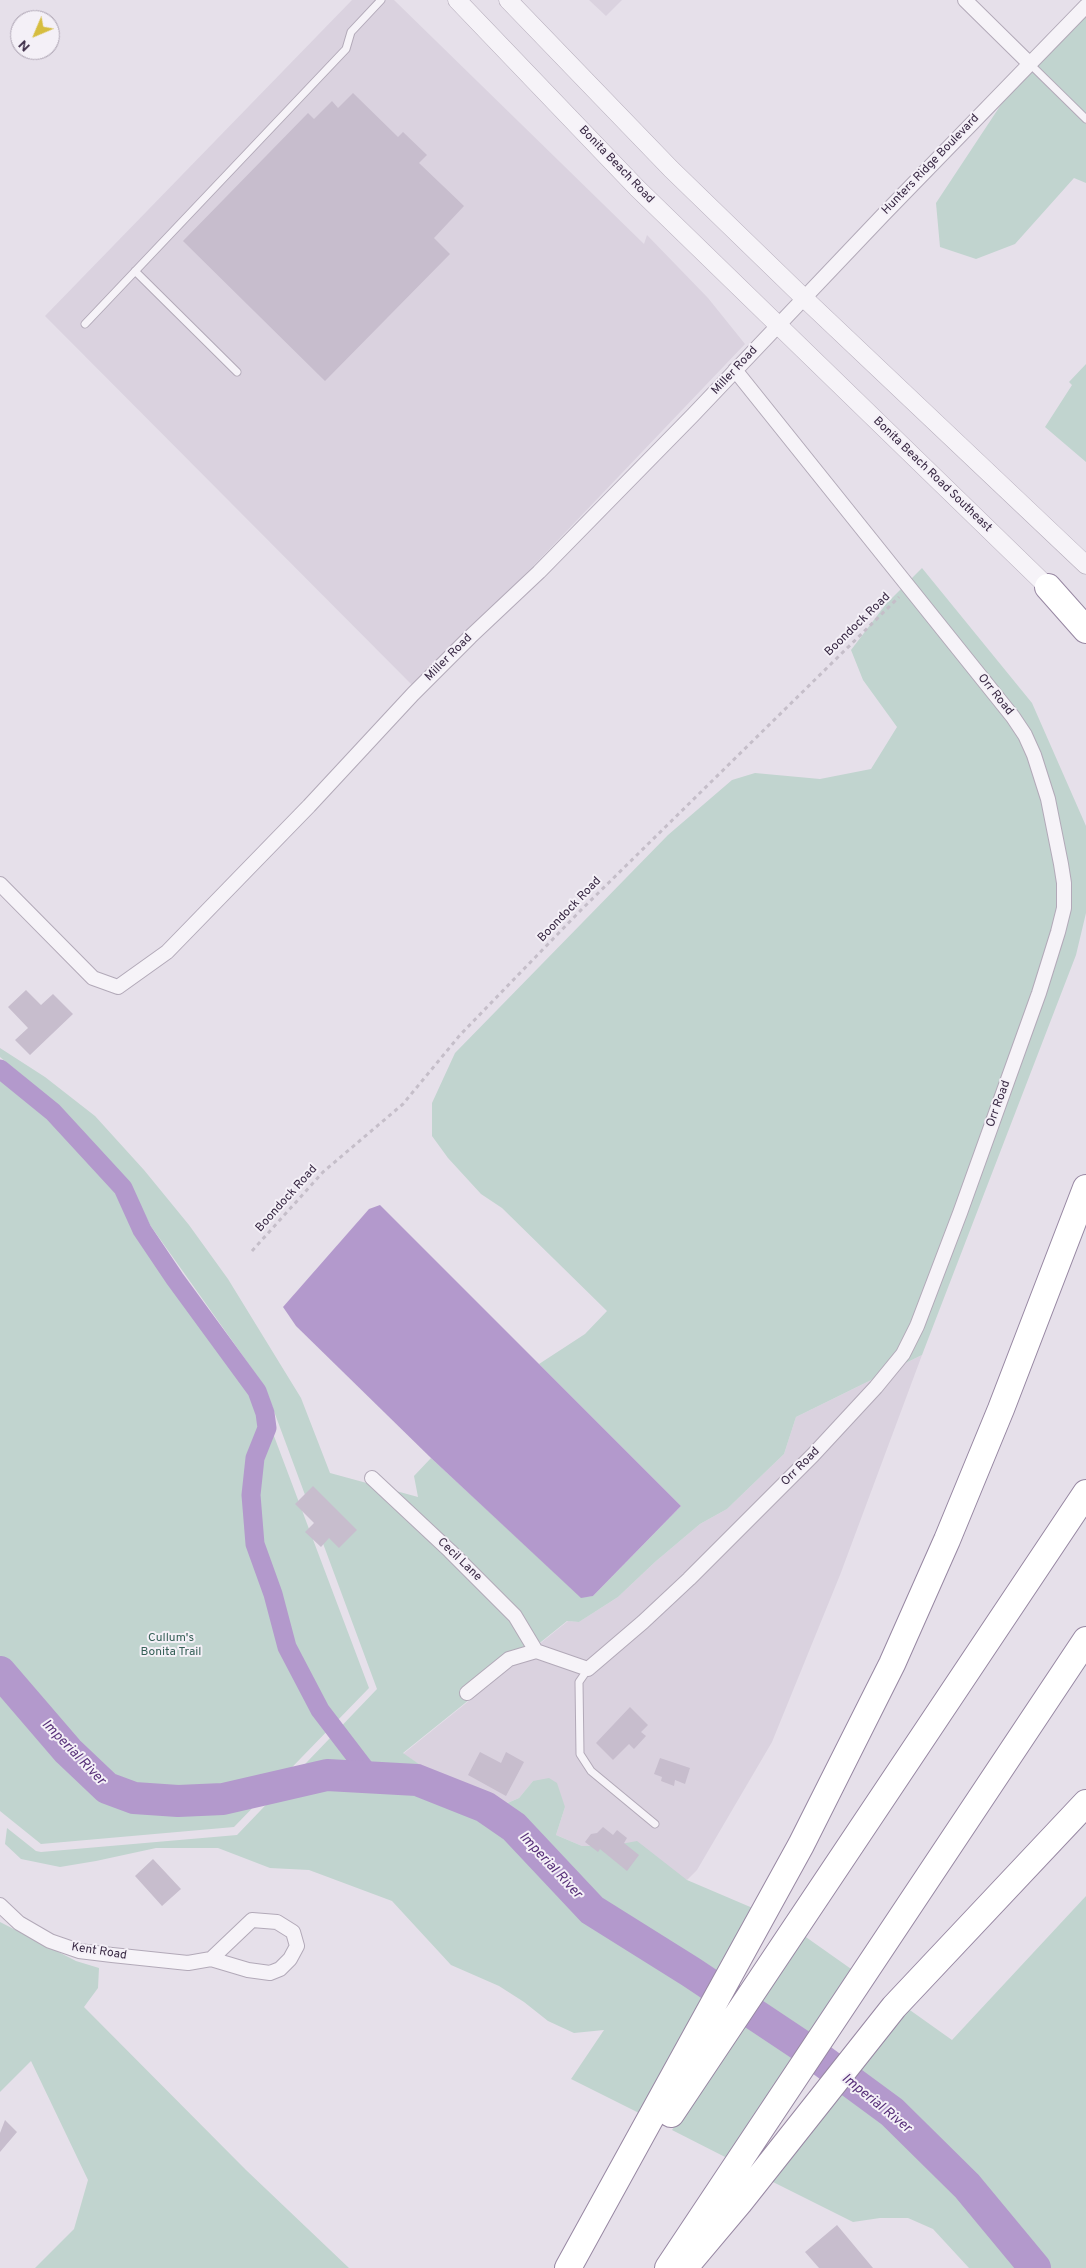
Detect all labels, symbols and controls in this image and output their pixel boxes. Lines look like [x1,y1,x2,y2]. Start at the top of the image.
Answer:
north arrow [10,10,60,60]
text: N [15,36,34,55]
street label: Hunters Ridge Boulevard [879,112,983,218]
street label: Bonita Beach Road [575,123,657,207]
street label: Miller Road [709,344,761,398]
street label: Bonita Beach Road Southeast [870,414,994,536]
street label: Boondock Road [822,590,894,660]
street label: Miller Road [422,631,476,685]
street label: Orr Road [974,672,1016,718]
street label: Boondock Road [535,874,605,946]
street label: Orr Road [984,1079,1014,1129]
street label: Boondock Road [253,1163,321,1235]
street label: Orr Road [779,1445,823,1489]
street label: Cecil Lane [434,1535,484,1585]
park label: Cullum's Bonita Trail [141,1632,201,1660]
water label: Imperial River [38,1717,108,1789]
water label: Imperial River [515,1829,585,1903]
street label: Kent Road [70,1941,128,1963]
water label: Imperial River [838,2071,914,2137]

